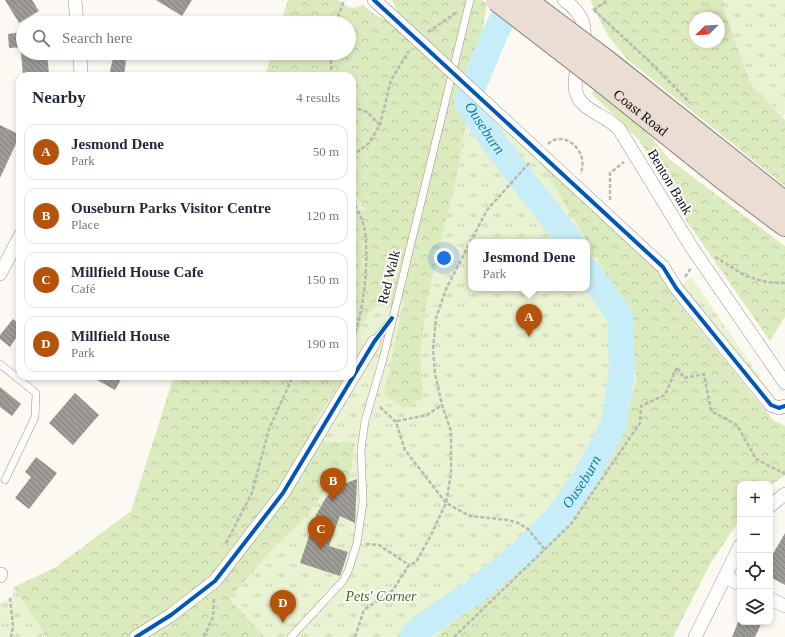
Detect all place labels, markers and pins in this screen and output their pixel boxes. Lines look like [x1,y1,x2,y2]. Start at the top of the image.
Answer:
pin: A [516,304,542,337]
pin: B [320,468,346,501]
pin: C [308,516,334,549]
pin: D [270,590,296,623]

